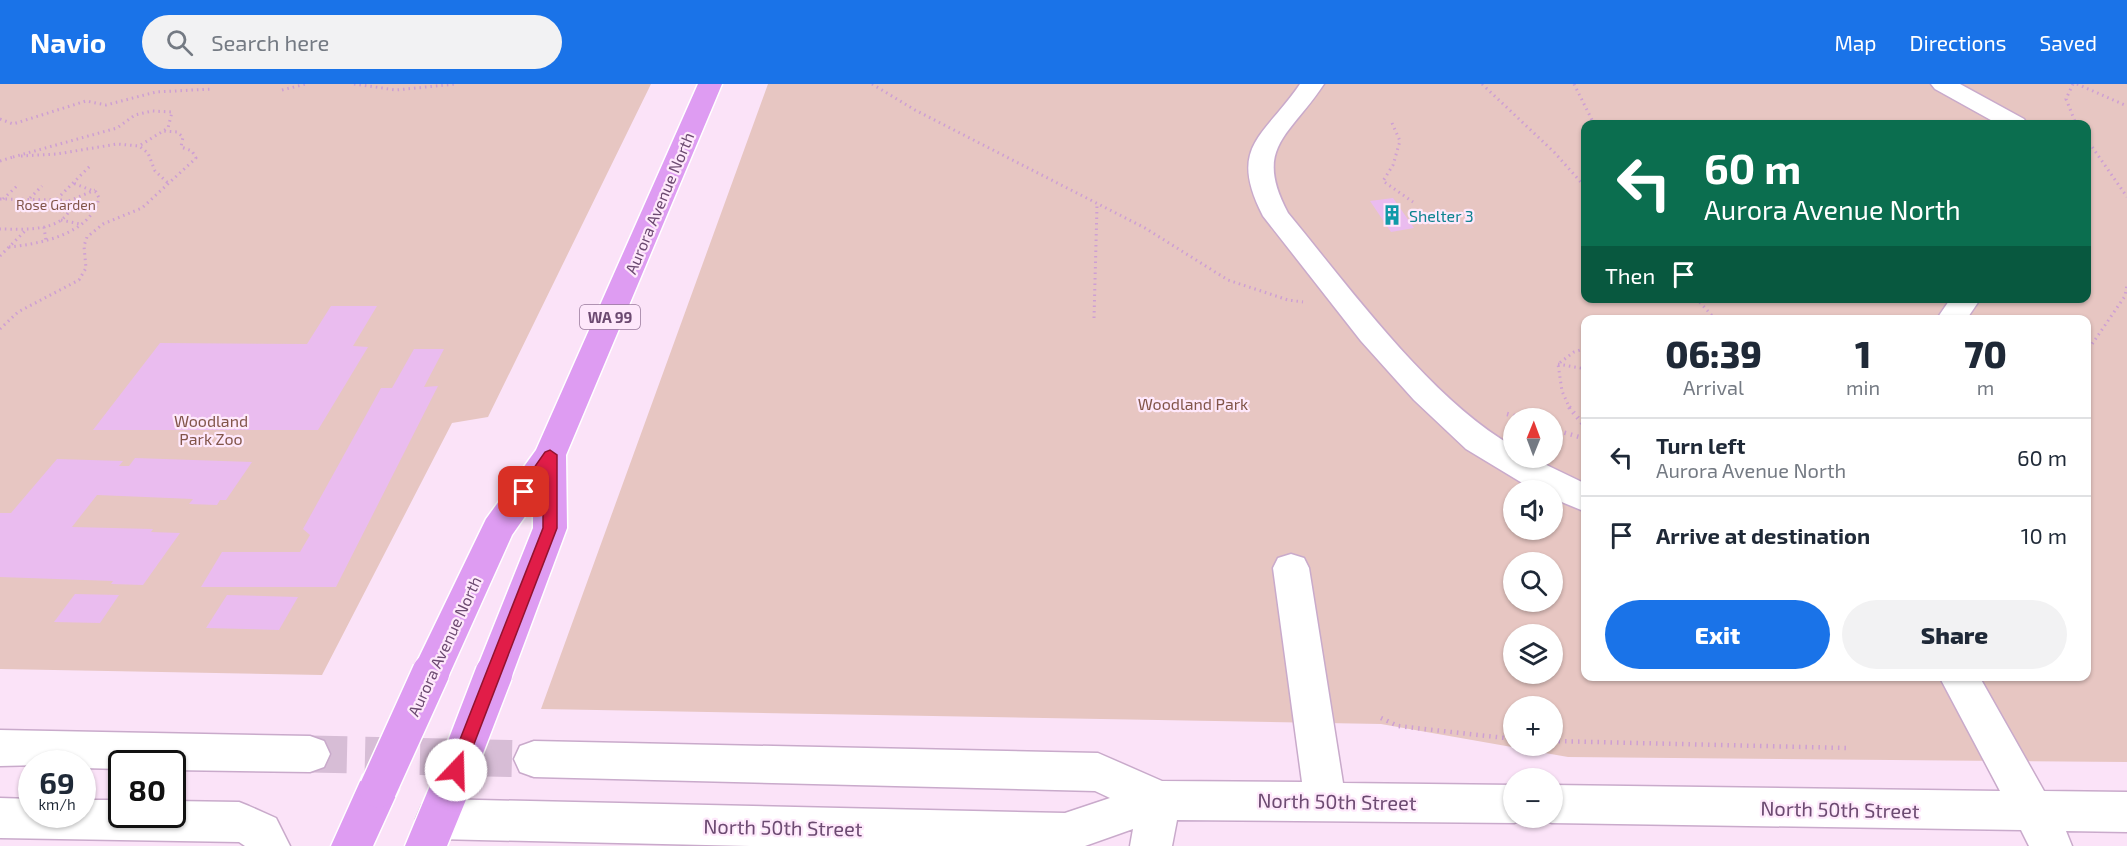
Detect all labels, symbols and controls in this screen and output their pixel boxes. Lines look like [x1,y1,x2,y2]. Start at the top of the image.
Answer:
search box [142,15,562,69]
text: Navio [30,25,106,59]
icon: search [163,26,196,59]
text: Search here [211,29,329,55]
text: Map [1834,30,1877,55]
text: Directions [1910,30,2006,55]
text: Saved [2039,30,2097,55]
street label: Aurora Avenue North [621,129,697,277]
text: 60 m [1704,142,1801,192]
icon: left [1605,144,1683,222]
text: Aurora Avenue North [1704,193,1961,225]
park label: Rose Garden [16,196,96,213]
building icon: Shelter 3 [1380,203,1404,227]
place label: Shelter 3 [1409,206,1474,225]
icon: arrive [1667,258,1700,291]
text: Then [1605,262,1655,288]
road number: WA 99 [580,305,640,329]
text: 06:39 [1665,332,1762,375]
text: 1 [1855,332,1871,375]
text: 70 [1964,332,2007,375]
text: Arrival [1683,375,1744,399]
text: min [1846,375,1880,399]
text: m [1977,375,1994,399]
park label: Woodland Park [1138,394,1248,413]
north arrow [1503,408,1563,468]
map controls [1503,408,1563,828]
park label: Woodland Park Zoo [174,411,248,448]
text: Turn left [1656,432,1745,458]
icon: left [1605,441,1638,474]
text: 60 m [2017,444,2067,470]
text: Aurora Avenue North [1656,458,1846,482]
pin [498,466,549,517]
icon: arrive [507,475,540,508]
button: sound [1503,480,1563,540]
icon: arrive [1605,519,1638,552]
text: Arrive at destination [1656,522,1870,548]
text: 10 m [2021,522,2067,548]
button: search [1503,552,1563,612]
street label: Aurora Avenue North [403,573,485,719]
button: Exit [1605,600,1830,669]
button: Share [1842,600,2067,669]
button: layers [1503,624,1563,684]
button: + [1503,696,1563,756]
position arrow [424,738,488,802]
speed limit sign: 80 [108,750,186,828]
text: 69 [39,764,75,800]
button: − [1503,768,1563,828]
street label: North 50th Street [1257,788,1417,814]
text: km/h [38,795,76,813]
street label: North 50th Street [1760,796,1920,822]
street label: North 50th Street [703,814,863,840]

